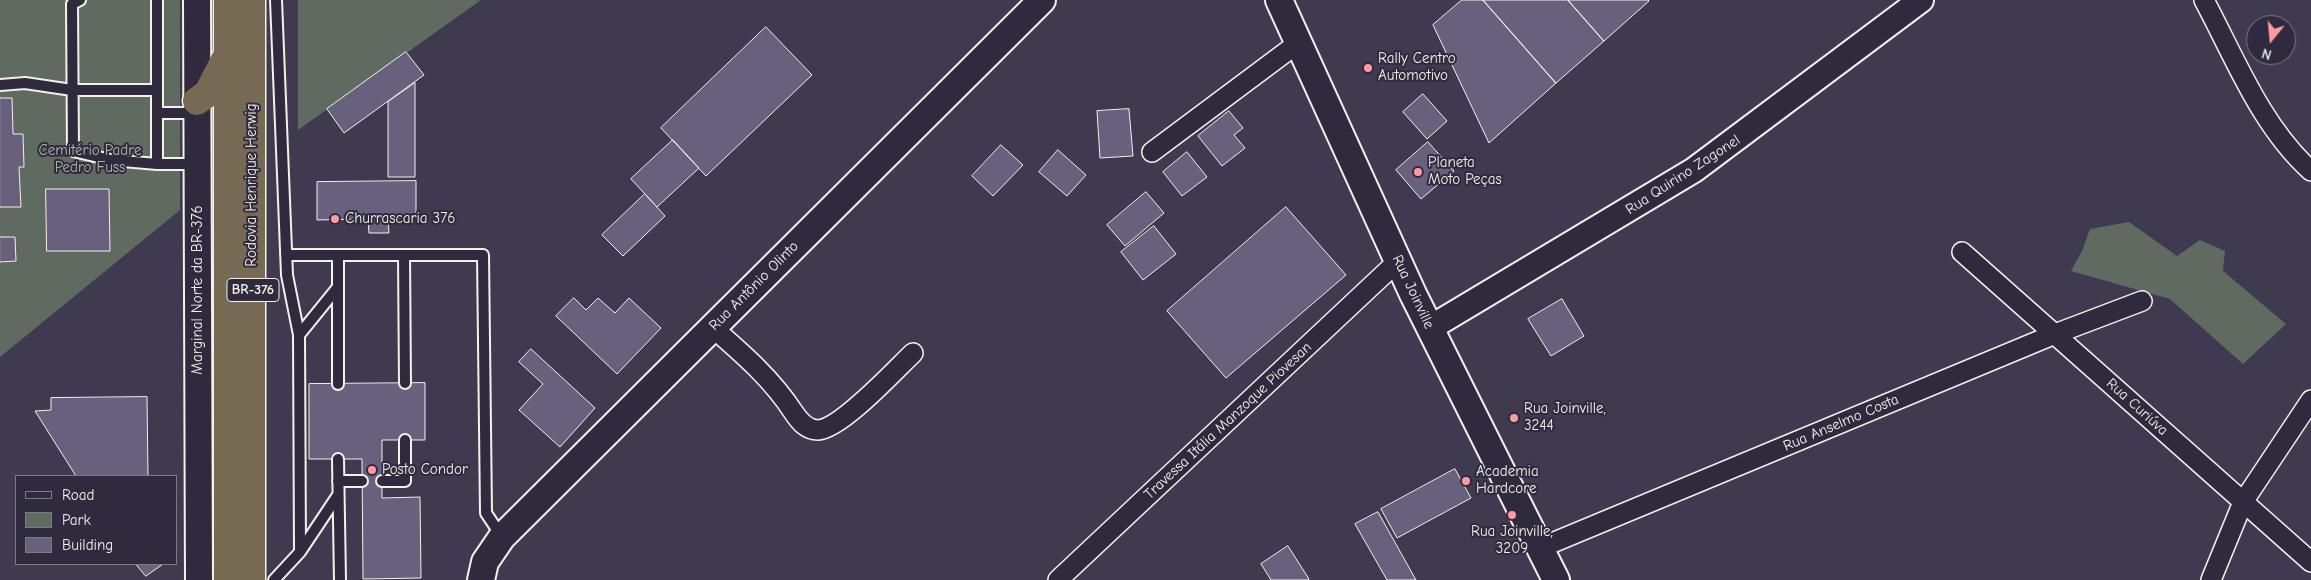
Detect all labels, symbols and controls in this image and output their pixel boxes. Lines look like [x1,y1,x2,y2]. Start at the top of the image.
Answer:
north arrow [2246,15,2296,65]
text: N [2260,44,2274,63]
place label: Rally Centro Automotivo [1378,50,1456,85]
marker: Rally Centro Automotivo [1362,62,1374,74]
street label: Rodovia Henrique Herwig [243,103,261,267]
street label: Rua Quirino Zagonel [1622,131,1744,219]
park label: Cemitério Padre Pedro Fuss [39,142,141,177]
place label: Planeta Moto Peças [1428,154,1502,189]
marker: Planeta Moto Peças [1412,166,1424,178]
street label: Marginal Norte da BR-376 [189,205,207,375]
place label: Churrascaria 376 [345,210,455,228]
marker: Churrascaria 376 [329,213,341,225]
street label: Rua Antônio Olinto [705,237,803,335]
street label: Rua Joinville [1388,252,1438,332]
road number: BR-376 [227,278,279,302]
street label: Travessa Itália Manzoque Piovesan [1140,338,1316,504]
street label: Rua Curiúva [2102,375,2172,439]
street label: Rua Anselmo Costa [1781,391,1901,455]
place label: Rua Joinville, 3244 [1524,400,1606,435]
marker: Rua Joinville, 3244 [1508,412,1520,424]
place label: Posto Condor [382,461,468,479]
place label: Academia Hardcore [1476,463,1539,498]
marker: Posto Condor [366,464,378,476]
legend [15,475,178,565]
marker: Academia Hardcore [1460,475,1472,487]
text: Road [62,486,94,504]
marker: Rua Joinville, 3209 [1506,509,1518,521]
text: Park [62,511,91,529]
place label: Rua Joinville, 3209 [1471,523,1553,558]
text: Building [62,536,113,554]

